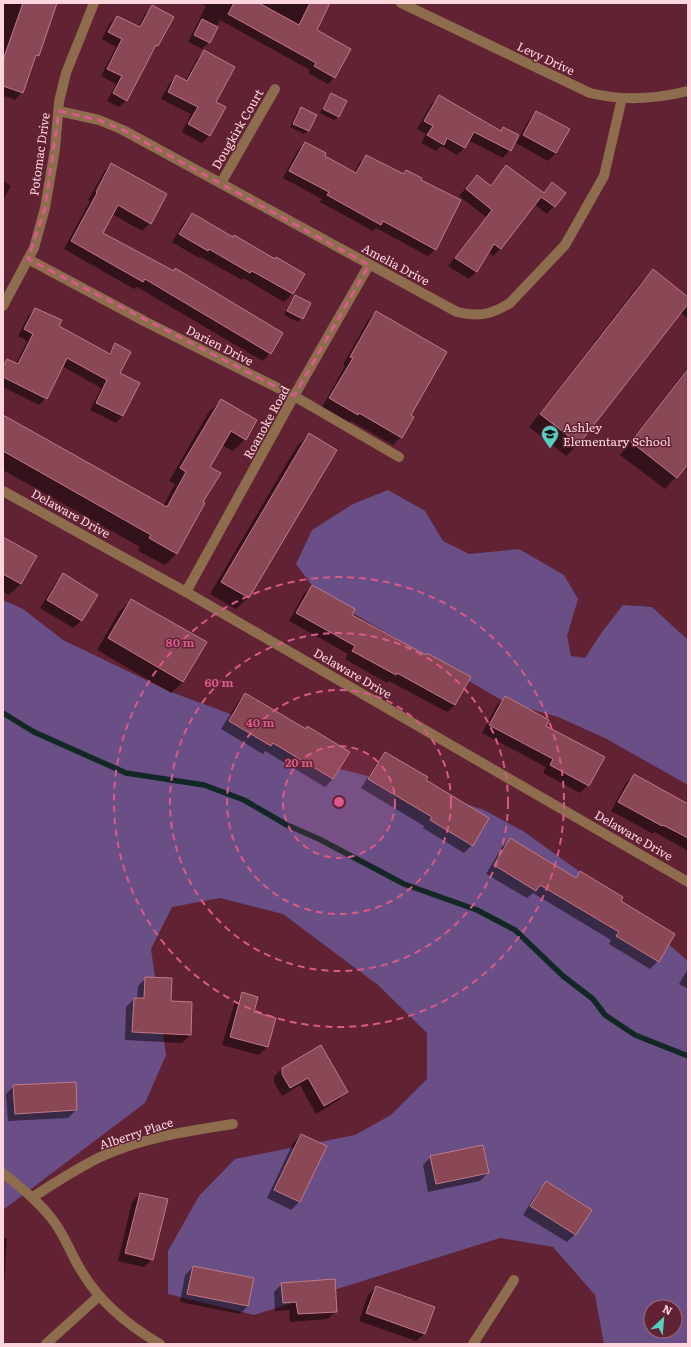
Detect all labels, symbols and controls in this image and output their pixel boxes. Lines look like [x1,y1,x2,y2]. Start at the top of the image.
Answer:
street label: Levy Drive [514,37,578,79]
street label: Dougkirk Court [207,85,267,173]
street label: Potomac Drive [24,111,54,197]
street label: Amelia Drive [359,239,433,289]
street label: Darien Drive [183,320,257,370]
street label: Roanoke Road [238,381,294,462]
place label: Ashley Elementary School [563,418,671,450]
school or university icon: Ashley Elementary School [540,424,560,449]
street label: Delaware Drive [28,484,114,542]
text: 80 m [166,633,194,651]
street label: Delaware Drive [311,643,395,703]
text: 60 m [205,673,233,691]
text: 40 m [246,713,275,731]
text: 20 m [285,753,313,771]
centre of rings [332,795,346,809]
street label: Delaware Drive [592,805,676,865]
street label: Alberry Place [97,1113,175,1153]
north arrow [643,1299,683,1339]
text: N [660,1300,675,1318]

